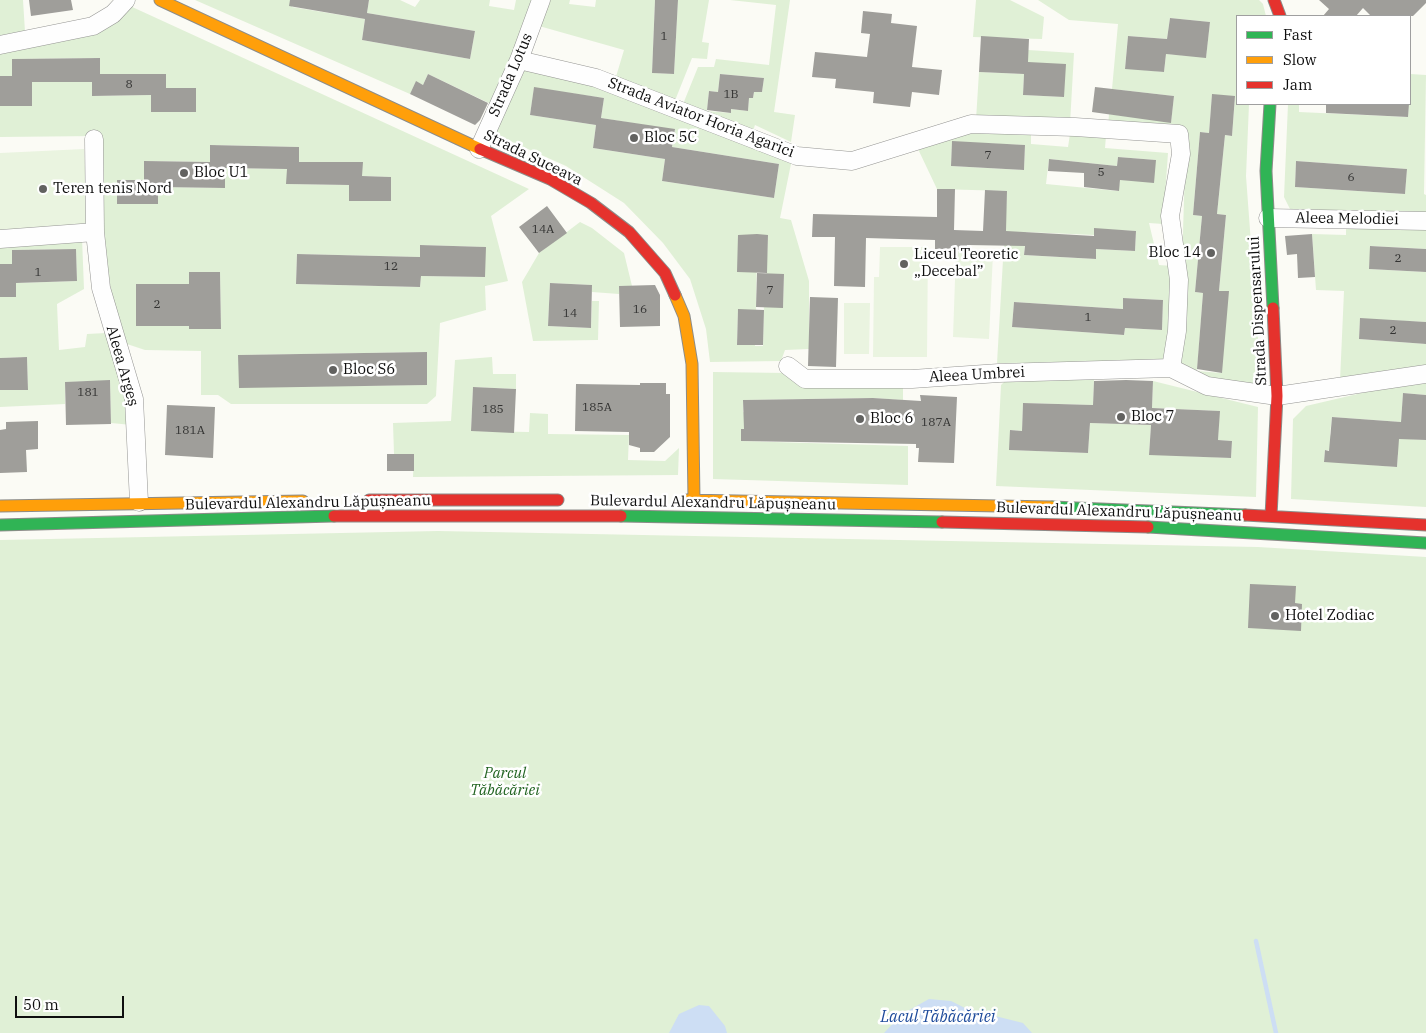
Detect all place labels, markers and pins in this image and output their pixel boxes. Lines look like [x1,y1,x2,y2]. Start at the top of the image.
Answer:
place label: Bloc 5C [644,129,697,147]
marker: Bloc 5C [628,132,640,144]
place label: Bloc U1 [194,164,248,182]
marker: Bloc U1 [178,167,190,179]
place label: Teren tenis Nord [53,180,172,198]
marker: Teren tenis Nord [37,183,49,195]
place label: Bloc 14 [1149,244,1201,262]
place label: Liceul Teoretic „Decebal” [914,246,1019,281]
marker: Bloc 14 [1205,247,1217,259]
marker: Liceul Teoretic „Decebal” [898,258,910,270]
place label: Bloc S6 [343,361,395,379]
marker: Bloc S6 [327,364,339,376]
place label: Bloc 7 [1131,408,1174,426]
place label: Bloc 6 [870,410,913,428]
marker: Bloc 7 [1115,411,1127,423]
marker: Bloc 6 [854,413,866,425]
place label: Hotel Zodiac [1285,607,1374,625]
marker: Hotel Zodiac [1269,610,1281,622]

